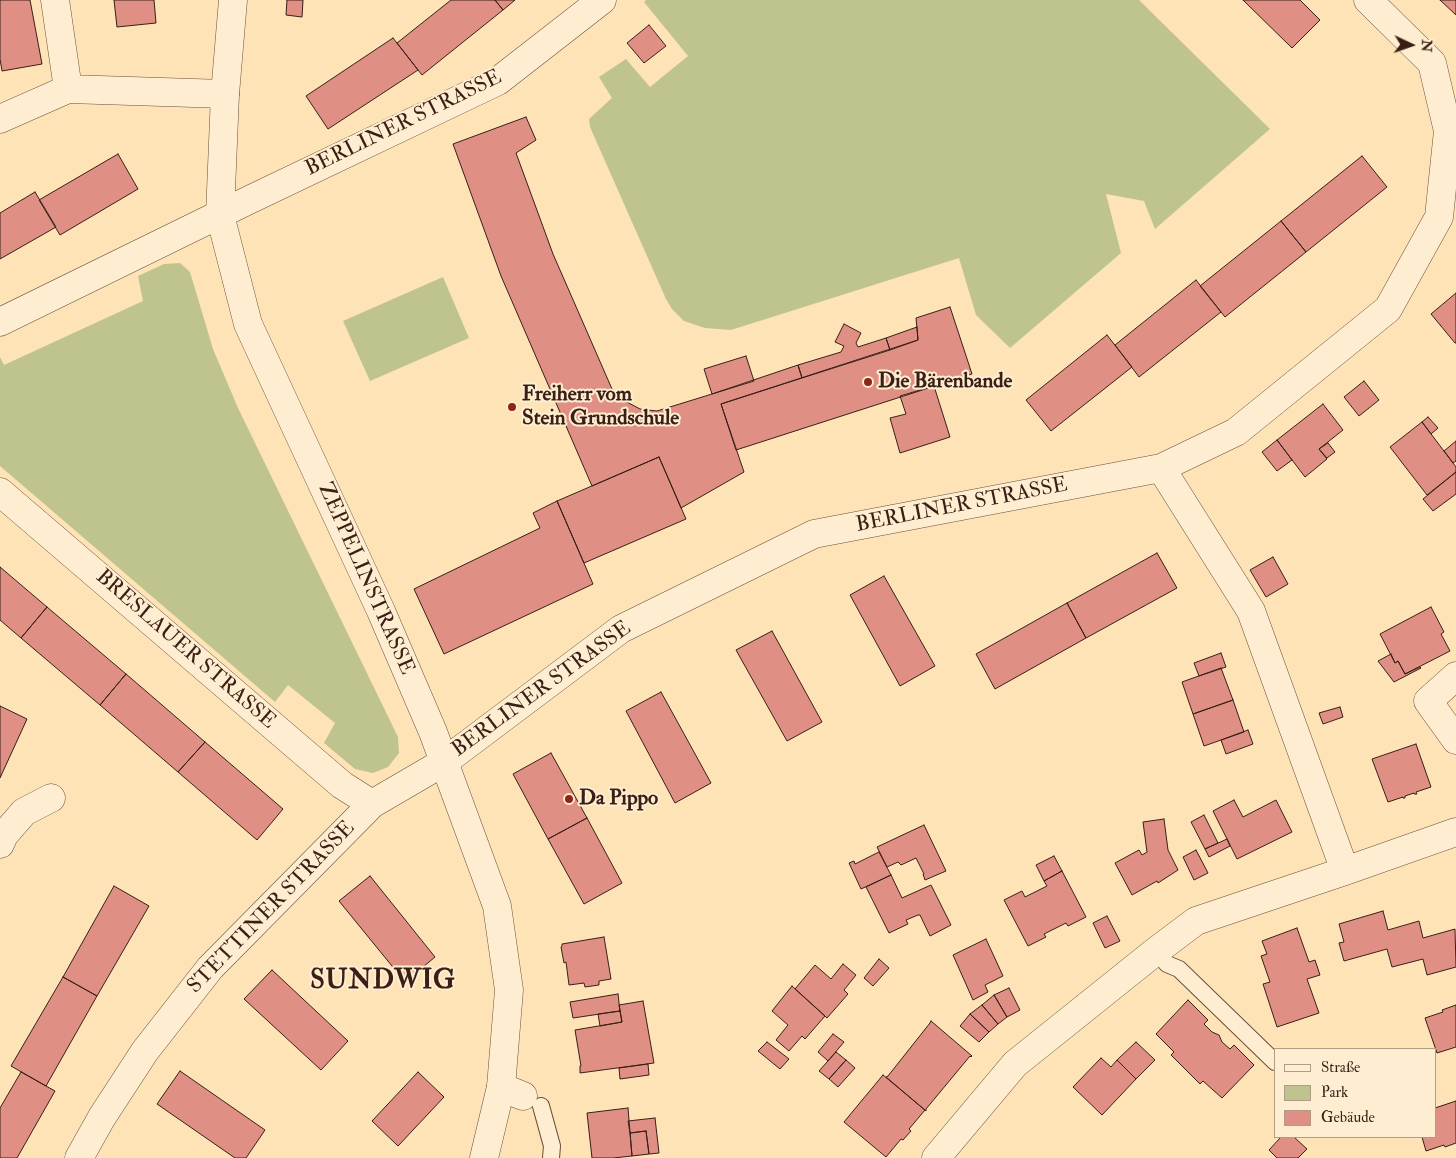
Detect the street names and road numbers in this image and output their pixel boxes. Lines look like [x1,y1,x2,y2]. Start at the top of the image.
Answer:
street label: BERLINER STRASSE [302,66,506,182]
street label: BERLINER STRASSE [854,473,1070,539]
street label: ZEPPELINSTRASSE [311,479,419,679]
street label: BRESLAUER STRASSE [90,565,280,735]
street label: BERLINER STRASSE [448,617,636,763]
street label: STETTINER STRASSE [183,817,361,999]

